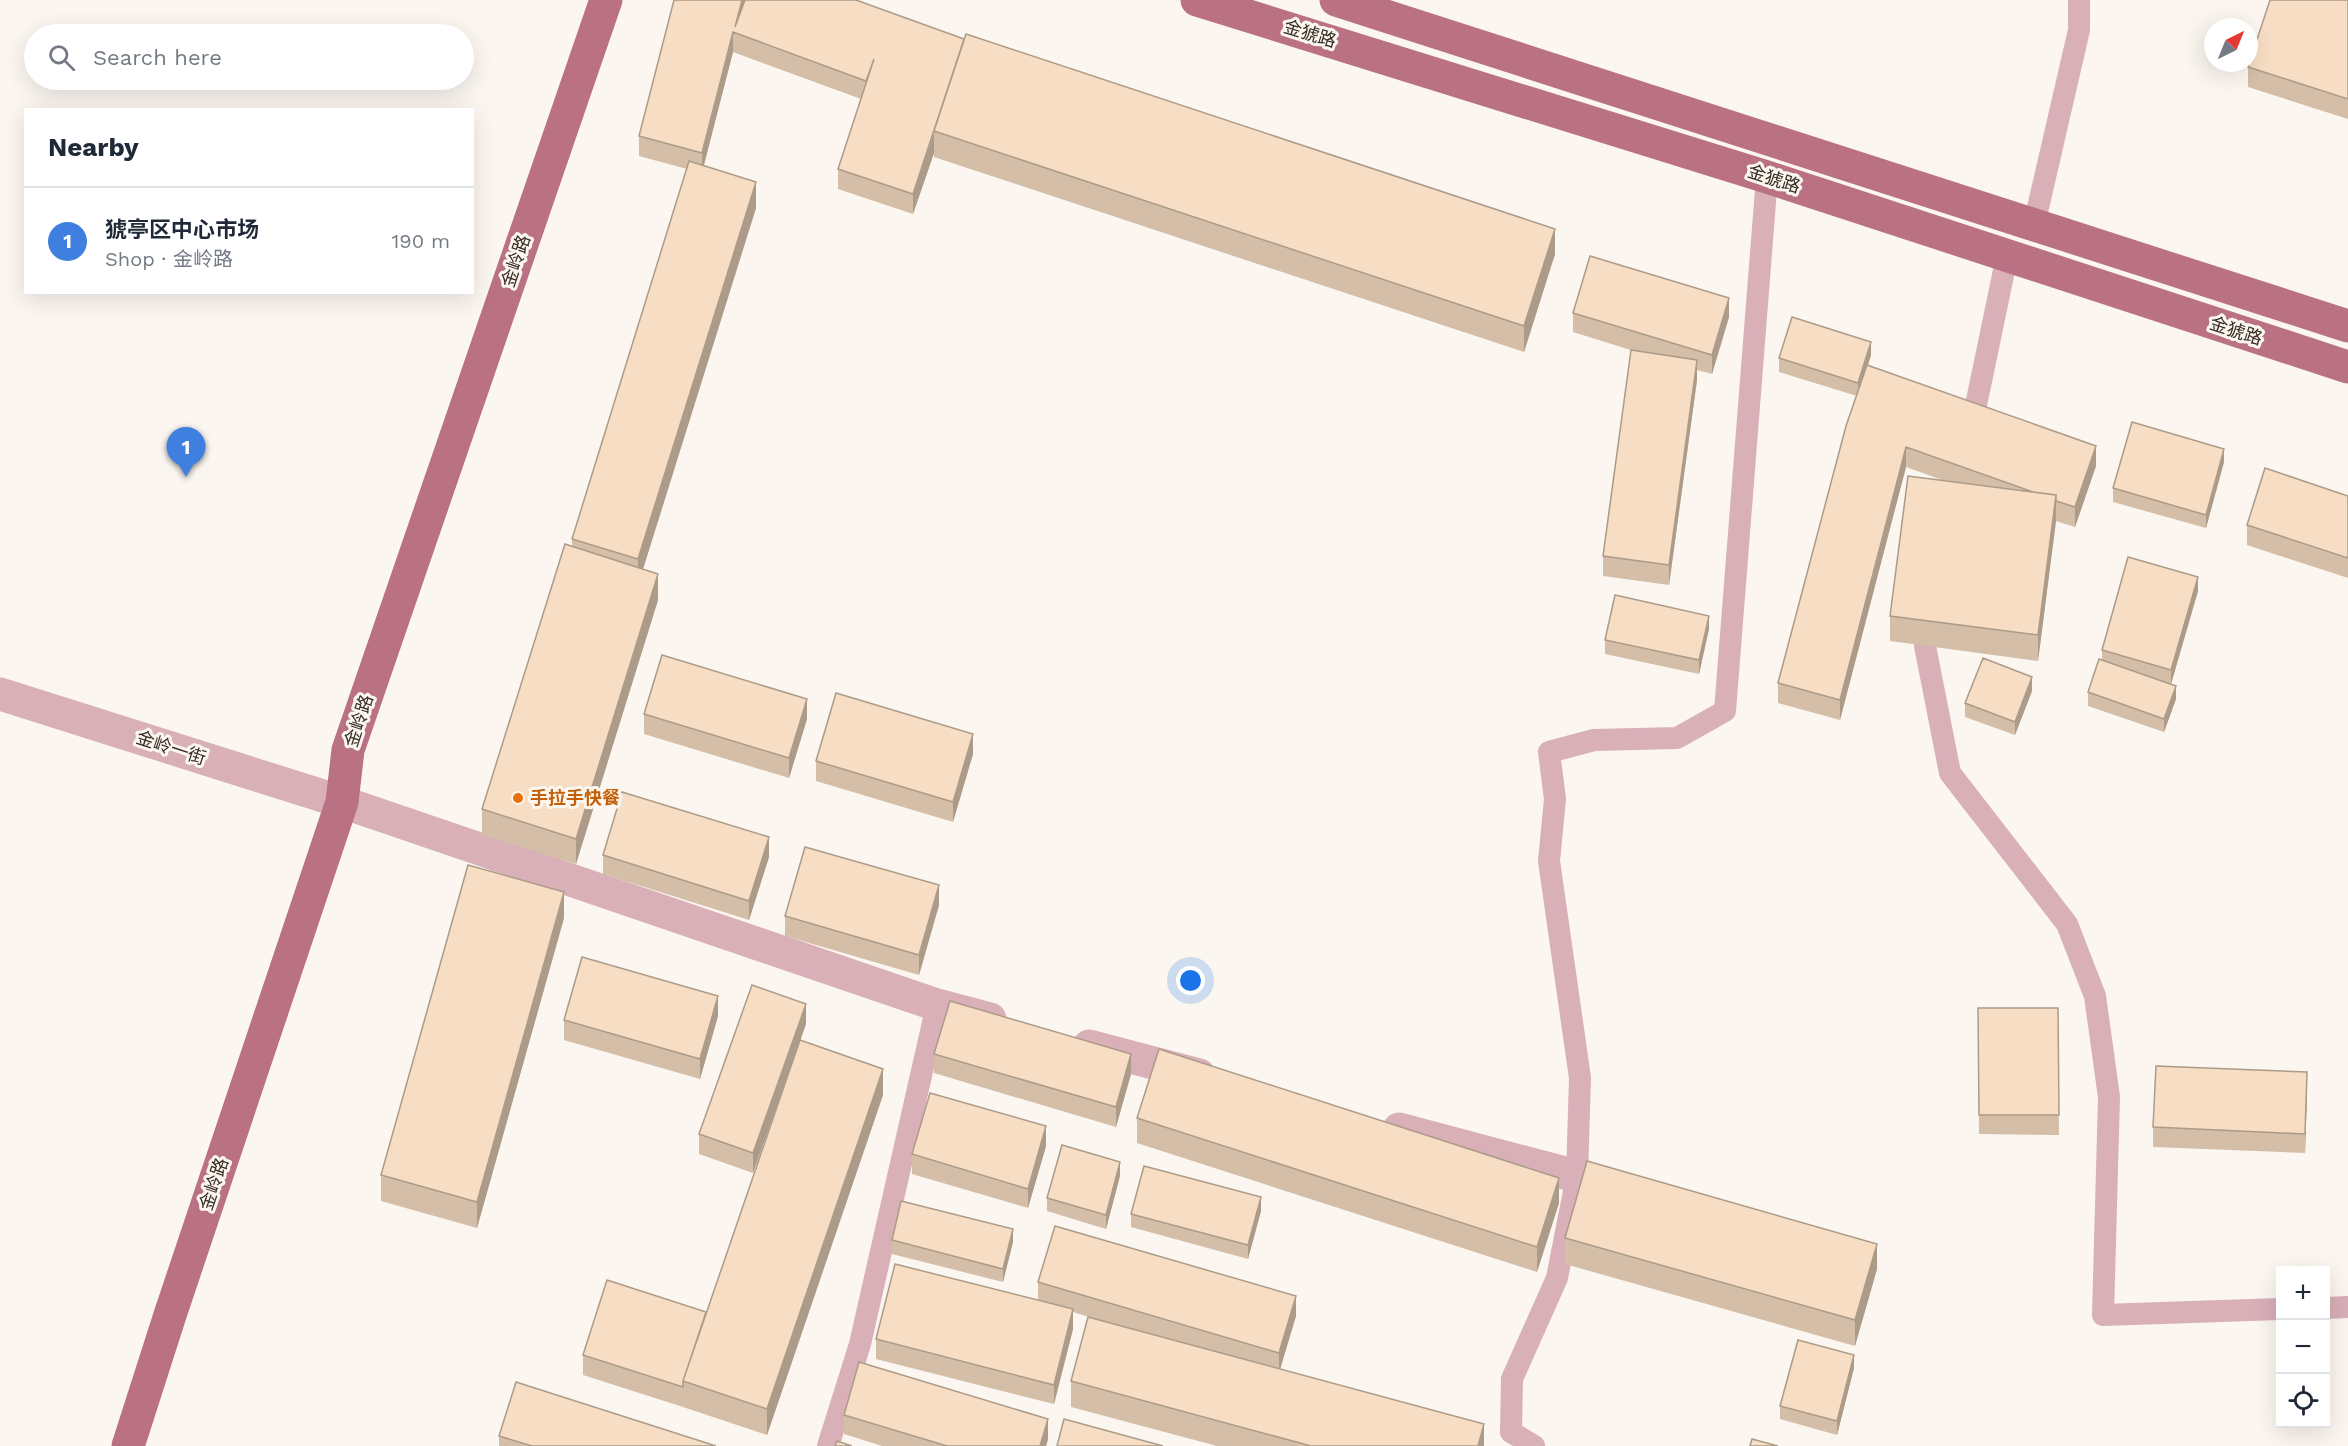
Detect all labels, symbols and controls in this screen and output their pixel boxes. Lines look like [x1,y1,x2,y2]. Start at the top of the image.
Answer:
street label: 金猇路 [1281,16,1339,51]
north arrow [2204,18,2258,72]
search box [24,24,474,90]
icon: search [45,41,78,74]
text: Search here [93,45,222,70]
text: Nearby [48,132,139,162]
street label: 金猇路 [1745,160,1803,197]
text: 猇亭区中心市场 [105,217,259,242]
text: 1 [63,229,72,253]
text: 190 m [392,229,450,253]
street label: 金岭路 [497,232,534,290]
text: Shop · 金岭路 [105,247,233,271]
street label: 金猇路 [2207,312,2265,349]
pin: 1 [166,428,206,477]
street label: 金岭路 [340,692,377,750]
street label: 金岭一街 [134,726,209,769]
place label: 手拉手快餐 [530,787,620,808]
marker: 手拉手快餐 [511,791,525,805]
your location [1176,966,1205,995]
street label: 金岭路 [195,1155,232,1213]
map controls [2276,1266,2330,1428]
button: + [2276,1266,2330,1320]
button: − [2276,1320,2330,1374]
button: locate [2276,1374,2330,1428]

